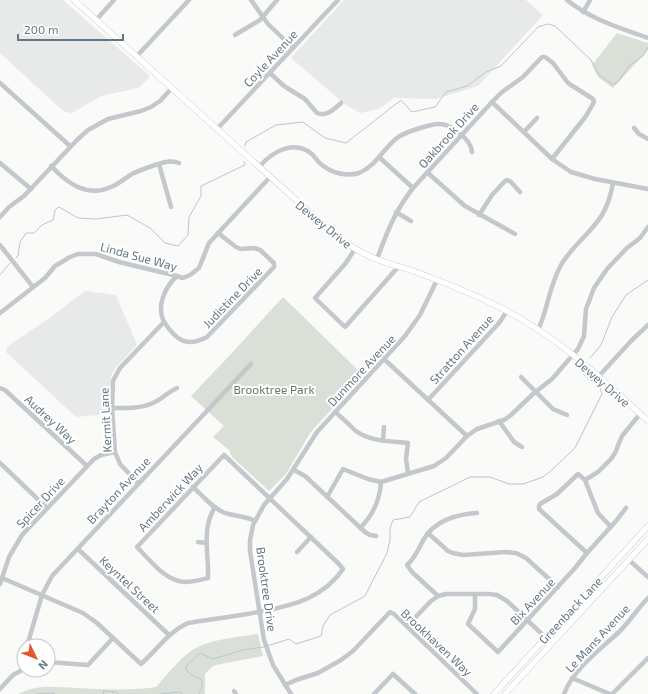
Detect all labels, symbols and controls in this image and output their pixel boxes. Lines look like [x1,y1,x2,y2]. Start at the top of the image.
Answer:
scale bar [18,16,123,42]
text: 200 m [24,22,58,36]
street label: Coyle Avenue [240,27,300,89]
street label: Oakbrook Drive [415,99,481,171]
street label: Dewey Drive [293,197,355,251]
street label: Linda Sue Way [99,239,180,273]
street label: Judistine Drive [200,264,264,330]
street label: Stratton Avenue [426,312,496,386]
street label: Dunmore Avenue [324,331,398,409]
street label: Dewey Drive [573,354,633,410]
park label: Brooktree Park [233,382,315,396]
street label: Kermit Lane [96,387,114,453]
street label: Audrey Way [22,392,80,447]
street label: Brayton Avenue [84,454,152,526]
street label: Amberwick Way [135,460,205,534]
street label: Spicer Drive [13,474,67,530]
street label: Brooktree Drive [254,546,280,632]
street label: Keyntel Street [97,553,163,616]
street label: Greenback Lane [535,574,605,646]
street label: Bix Avenue [507,575,557,627]
street label: Le Mans Avenue [562,601,632,675]
street label: Brookhaven Way [399,606,476,679]
north arrow [16,638,56,678]
text: N [36,658,51,673]

